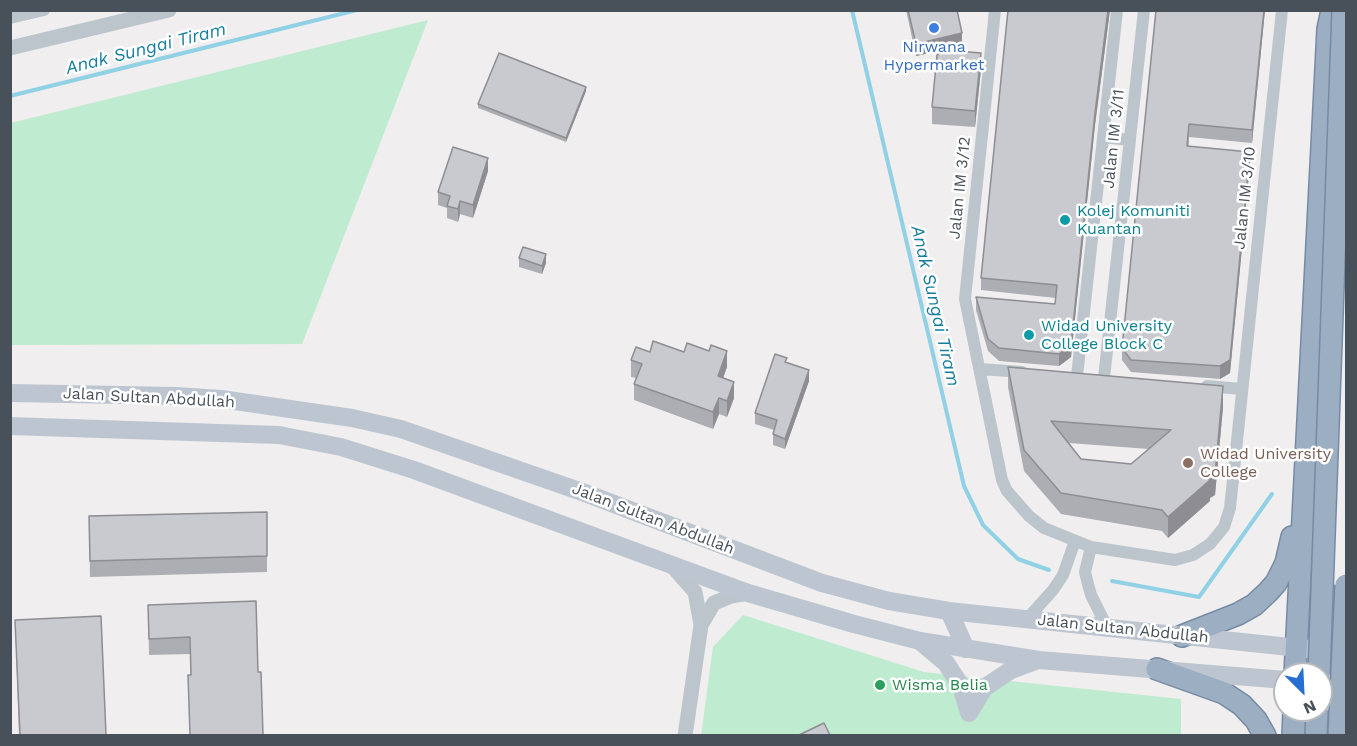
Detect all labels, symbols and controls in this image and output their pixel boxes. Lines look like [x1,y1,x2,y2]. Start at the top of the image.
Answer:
water label: Anak Sungai Tiram [64,19,228,79]
marker: Nirwana Hypermarket [927,21,941,35]
place label: Nirwana Hypermarket [883,37,985,75]
street label: Jalan IM 3/11 [1099,88,1129,190]
street label: Jalan IM 3/12 [945,136,975,240]
street label: Jalan IM 3/10 [1230,146,1260,250]
place label: Kolej Komuniti Kuantan [1077,201,1190,239]
marker: Kolej Komuniti Kuantan [1058,213,1072,227]
water label: Anak Sungai Tiram [906,223,964,389]
place label: Widad University College Block C [1041,316,1172,354]
marker: Widad University College Block C [1022,328,1036,342]
street label: Jalan Sultan Abdullah [63,384,235,412]
place label: Widad University College [1200,444,1331,482]
marker: Widad University College [1181,456,1195,470]
street label: Jalan Sultan Abdullah [569,479,737,559]
street label: Jalan Sultan Abdullah [1036,610,1210,648]
north arrow [1273,662,1333,722]
place label: Wisma Belia [892,675,988,695]
marker: Wisma Belia [873,678,887,692]
text: N [1300,696,1319,718]

